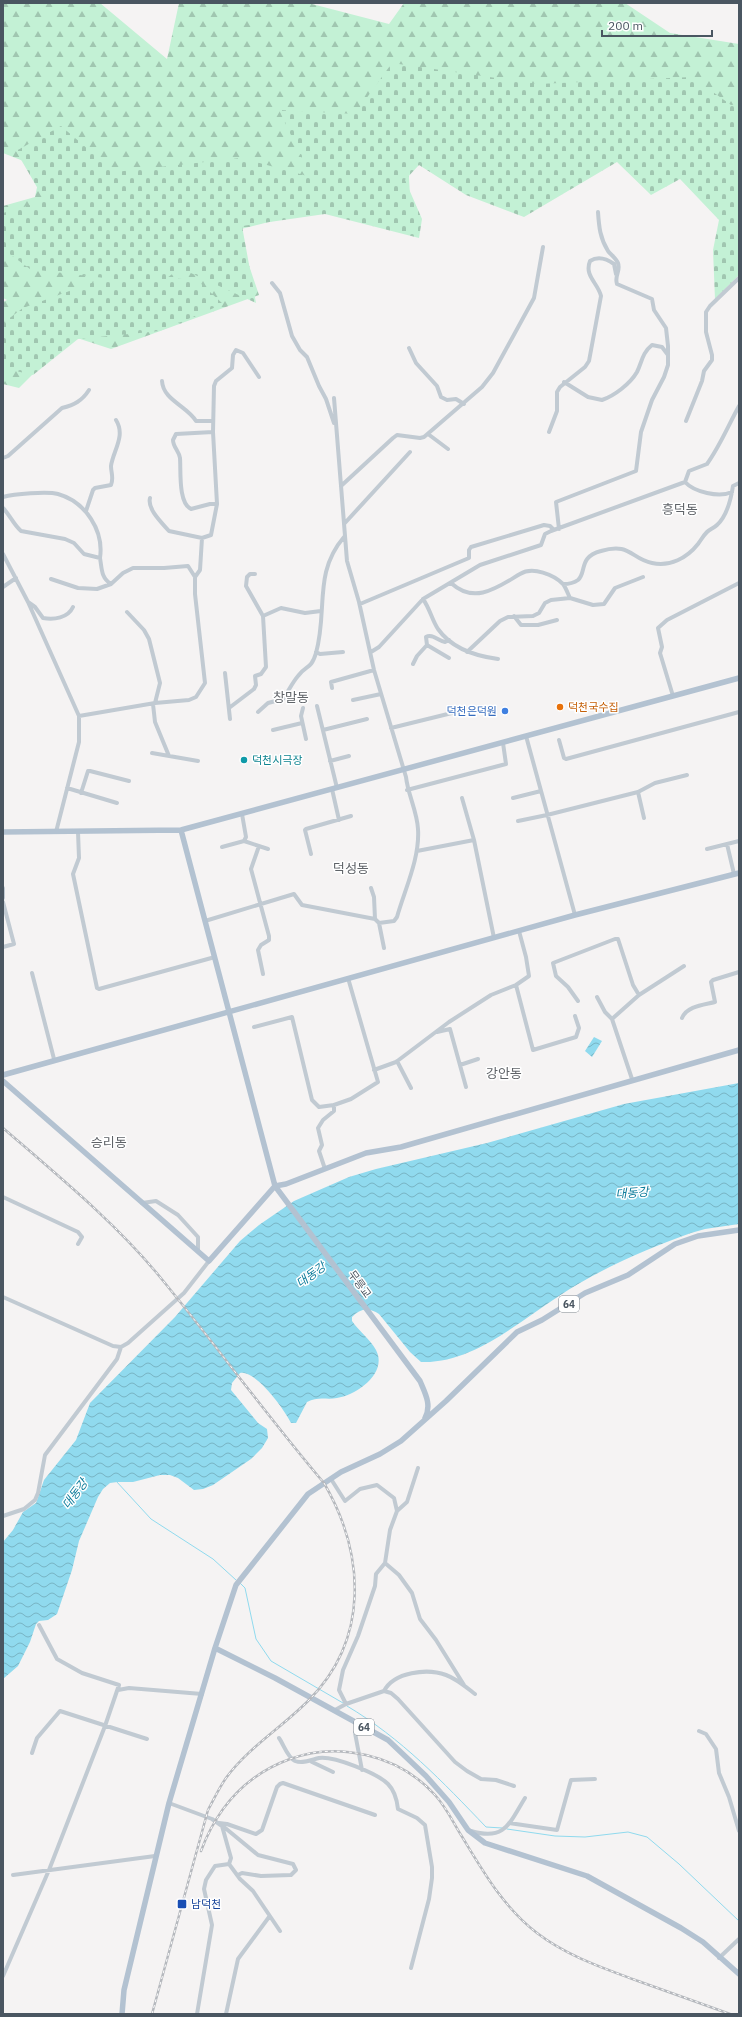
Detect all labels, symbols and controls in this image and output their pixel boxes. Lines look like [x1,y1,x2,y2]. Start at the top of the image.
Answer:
scale bar [602,12,712,38]
text: 200 m [608,18,643,33]
district label: 흥덕동 [662,501,698,518]
district label: 창말동 [273,689,309,706]
place label: 덕천국수집 [568,700,619,714]
marker: 덕천국수집 [555,702,565,712]
place label: 덕천은덕원 [446,704,497,718]
marker: 덕천은덕원 [500,706,510,716]
place label: 덕천시극장 [252,753,303,767]
marker: 덕천시극장 [239,755,249,765]
district label: 덕성동 [333,860,369,877]
district label: 강안동 [486,1065,522,1082]
district label: 승리동 [91,1134,127,1151]
water label: 대동강 [615,1184,651,1201]
water label: 대동강 [293,1258,330,1290]
street label: 무릉교 [345,1268,375,1300]
road number: 64 [559,1296,579,1312]
water label: 대동강 [59,1474,92,1511]
road number: 64 [354,1719,374,1735]
place label: 남덕천 [191,1897,221,1911]
marker: 남덕천 [176,1898,188,1910]

